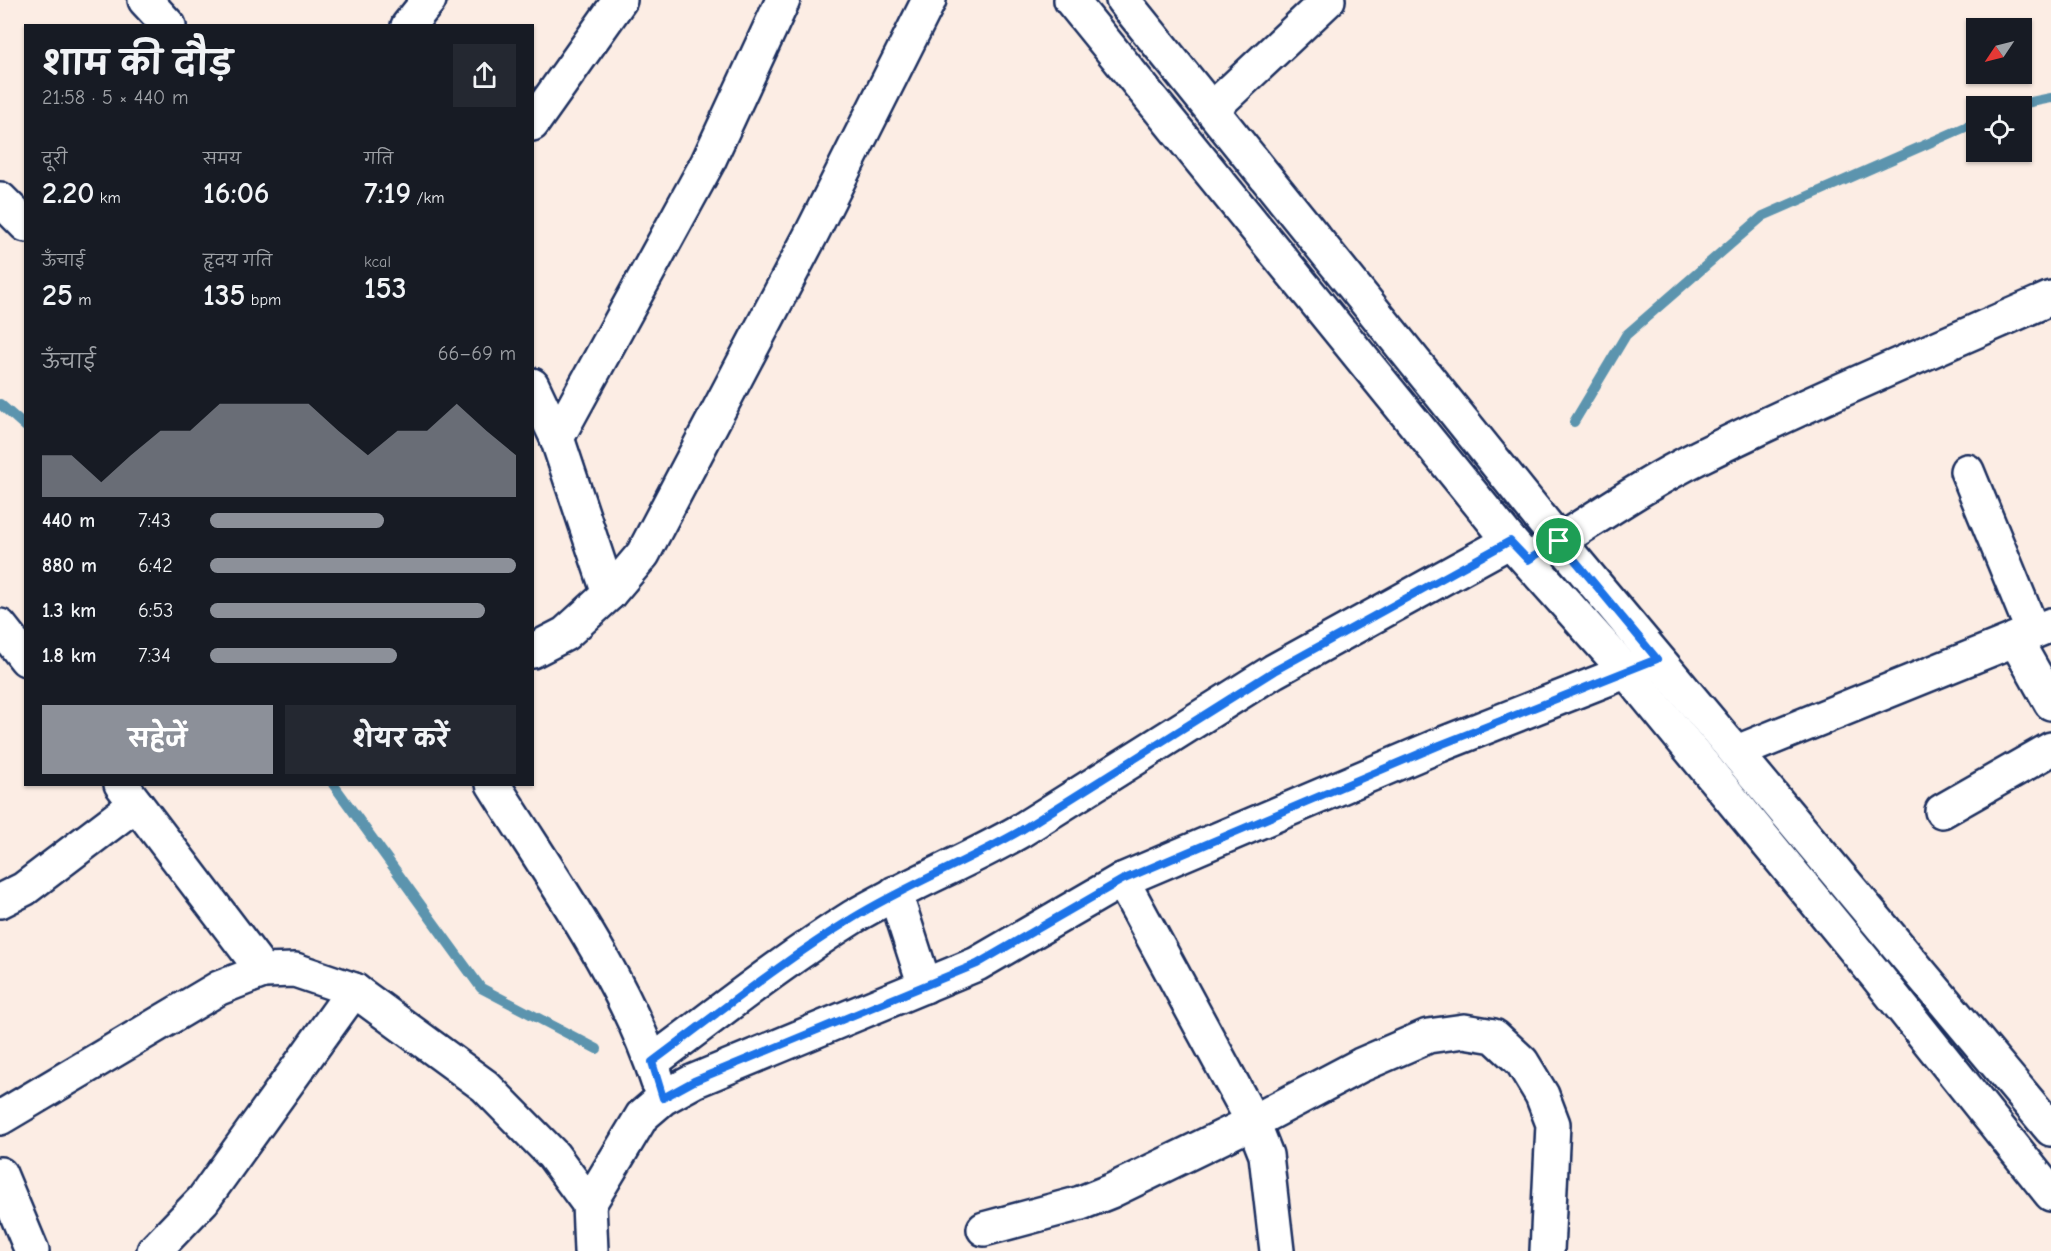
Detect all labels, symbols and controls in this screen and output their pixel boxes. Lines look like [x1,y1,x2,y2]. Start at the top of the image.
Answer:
north arrow [1966,18,2032,84]
map controls [1966,18,2032,162]
text: शाम की दौड़ [42,44,233,82]
button: share [453,44,516,107]
text: 21:58 · 5 × 440 m [42,86,189,109]
button: locate [1966,96,2032,162]
text: दूरी [42,150,67,168]
text: समय [203,150,241,168]
text: गति [364,150,393,168]
text: 2.20 [42,176,94,211]
text: 16:06 [203,176,270,211]
text: 7:19 [364,176,411,211]
text: km [94,189,121,207]
text: /km [411,189,445,207]
text: ऊँचाई [42,252,85,270]
text: हृदय गति [203,252,272,270]
text: kcal [364,253,391,271]
text: 153 [364,271,407,306]
text: 25 [42,278,73,313]
text: 135 [203,278,246,313]
text: m [73,291,91,309]
text: bpm [246,291,281,309]
text: 66–69 m [438,342,516,365]
text: ऊँचाई [42,350,96,373]
text: 440 m [42,509,95,532]
text: 7:43 [138,509,171,532]
pin [1533,515,1584,566]
icon: arrive [1542,524,1575,557]
text: 880 m [42,554,97,577]
text: 6:42 [138,554,173,577]
text: 1.3 km [42,599,96,622]
text: 6:53 [138,599,173,622]
text: 1.8 km [42,644,97,667]
text: 7:34 [138,644,171,667]
button: सहेजें [42,705,273,774]
button: शेयर करें [285,705,516,774]

